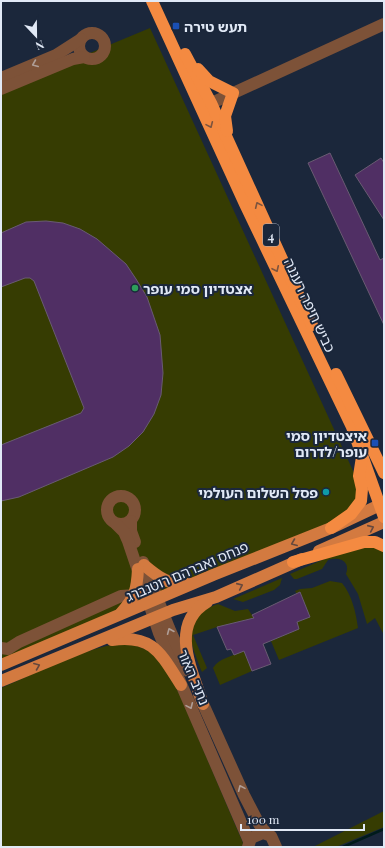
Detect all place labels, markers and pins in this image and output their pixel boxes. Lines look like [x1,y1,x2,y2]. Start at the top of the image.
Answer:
place label: תעש טירה [184,17,247,36]
marker: תעש טירה [171,21,181,31]
place label: אצטדיון סמי עופר [143,279,253,298]
marker: אצטדיון סמי עופר [130,283,140,293]
place label: איצטדיון סמי עופר/לדרום [286,426,368,461]
marker: איצטדיון סמי עופר/לדרום [370,438,380,448]
place label: פסל השלום העולמי [198,483,318,502]
marker: פסל השלום העולמי [321,487,331,497]

